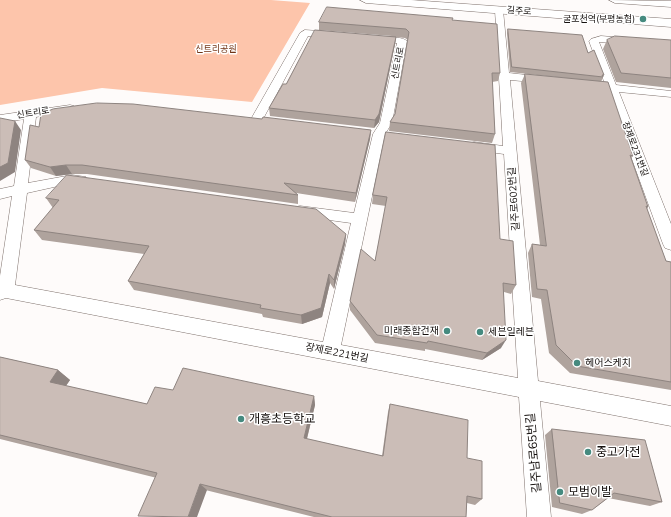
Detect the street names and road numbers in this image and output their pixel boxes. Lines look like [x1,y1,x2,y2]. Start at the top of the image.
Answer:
street label: 길주로 [506,5,532,17]
street label: 신트리로 [390,46,406,80]
street label: 신트리로 [16,105,50,121]
street label: 장제로231번길 [620,120,650,178]
street label: 길주로602번길 [506,167,522,231]
street label: 장제로221번길 [304,341,370,365]
street label: 길주남로65번길 [523,412,545,494]

